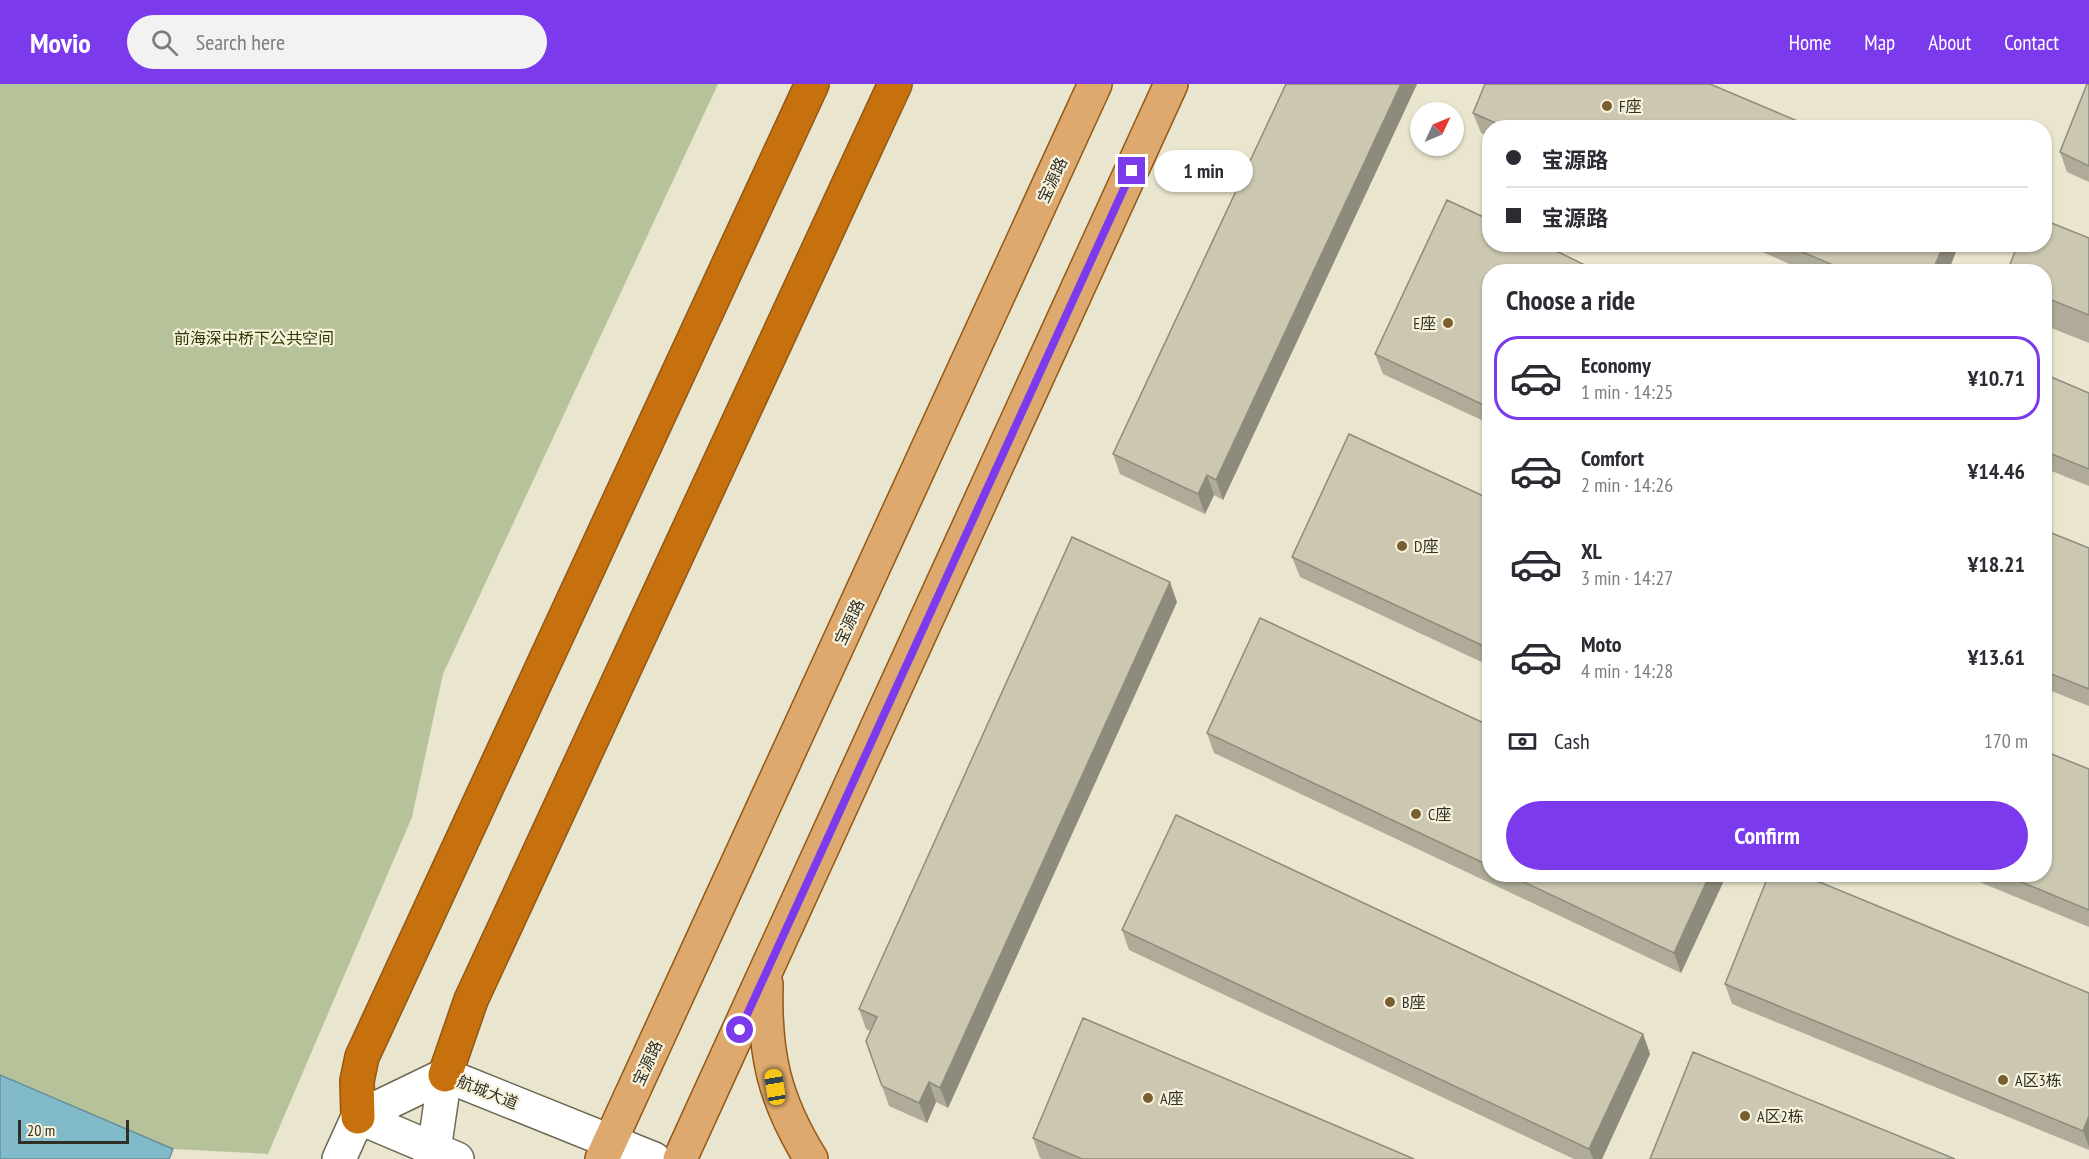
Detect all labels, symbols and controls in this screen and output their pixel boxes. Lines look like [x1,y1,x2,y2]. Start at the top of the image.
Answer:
search box [127,15,547,69]
text: Movio [30,24,91,61]
icon: search [148,26,181,59]
text: Search here [196,28,285,56]
text: Home [1789,29,1831,56]
text: Map [1864,29,1895,56]
text: About [1928,29,1971,56]
text: Contact [2004,29,2059,56]
place label: F座 [1619,96,1642,116]
marker: F座 [1600,99,1614,113]
north arrow [1410,102,1464,156]
map controls [1410,102,1464,156]
text: 宝源路 [1542,146,1608,174]
callout: 1 min [1153,150,1252,192]
street label: 宝源路 [1033,154,1071,206]
route end [1118,157,1145,184]
text: 1 min [1183,158,1224,184]
text: 宝源路 [1542,204,1608,232]
text: Choose a ride [1506,283,1635,317]
place label: E座 [1413,313,1436,333]
marker: E座 [1441,316,1455,330]
park label: 前海深中桥下公共空间 [174,328,334,348]
icon: car [1509,351,1563,405]
text: Economy [1581,351,1651,379]
text: ¥10.71 [1968,364,2025,392]
text: 1 min · 14:25 [1581,379,1673,405]
icon: car [1509,444,1563,498]
text: Comfort [1581,444,1644,472]
text: ¥14.46 [1968,457,2025,485]
text: 2 min · 14:26 [1581,472,1673,498]
place label: D座 [1414,536,1438,556]
icon: car [1509,537,1563,591]
text: XL [1581,537,1602,565]
marker: D座 [1395,539,1409,553]
text: ¥18.21 [1968,550,2025,578]
text: 3 min · 14:27 [1581,565,1673,591]
street label: 宝源路 [830,596,868,648]
icon: car [1509,630,1563,684]
text: Moto [1581,630,1622,658]
text: ¥13.61 [1968,643,2025,671]
text: 4 min · 14:28 [1581,658,1673,684]
icon: cash [1506,725,1539,758]
text: Cash [1554,727,1590,755]
text: 170 m [1984,728,2028,754]
button: Confirm [1506,801,2028,870]
place label: C座 [1428,804,1451,824]
marker: C座 [1409,807,1423,821]
place label: B座 [1402,992,1426,1012]
marker: B座 [1383,995,1397,1009]
route start [726,1016,753,1043]
street label: 宝源路 [628,1037,666,1089]
car [763,1068,787,1106]
place label: A区3栋 [2015,1070,2062,1090]
street label: 航城大道 [455,1071,521,1113]
marker: A区3栋 [1996,1073,2010,1087]
place label: A座 [1160,1088,1184,1108]
marker: A座 [1141,1091,1155,1105]
place label: A区2栋 [1757,1106,1804,1126]
marker: A区2栋 [1738,1109,1752,1123]
scale bar [18,1117,129,1144]
text: 20 m [27,1120,55,1140]

